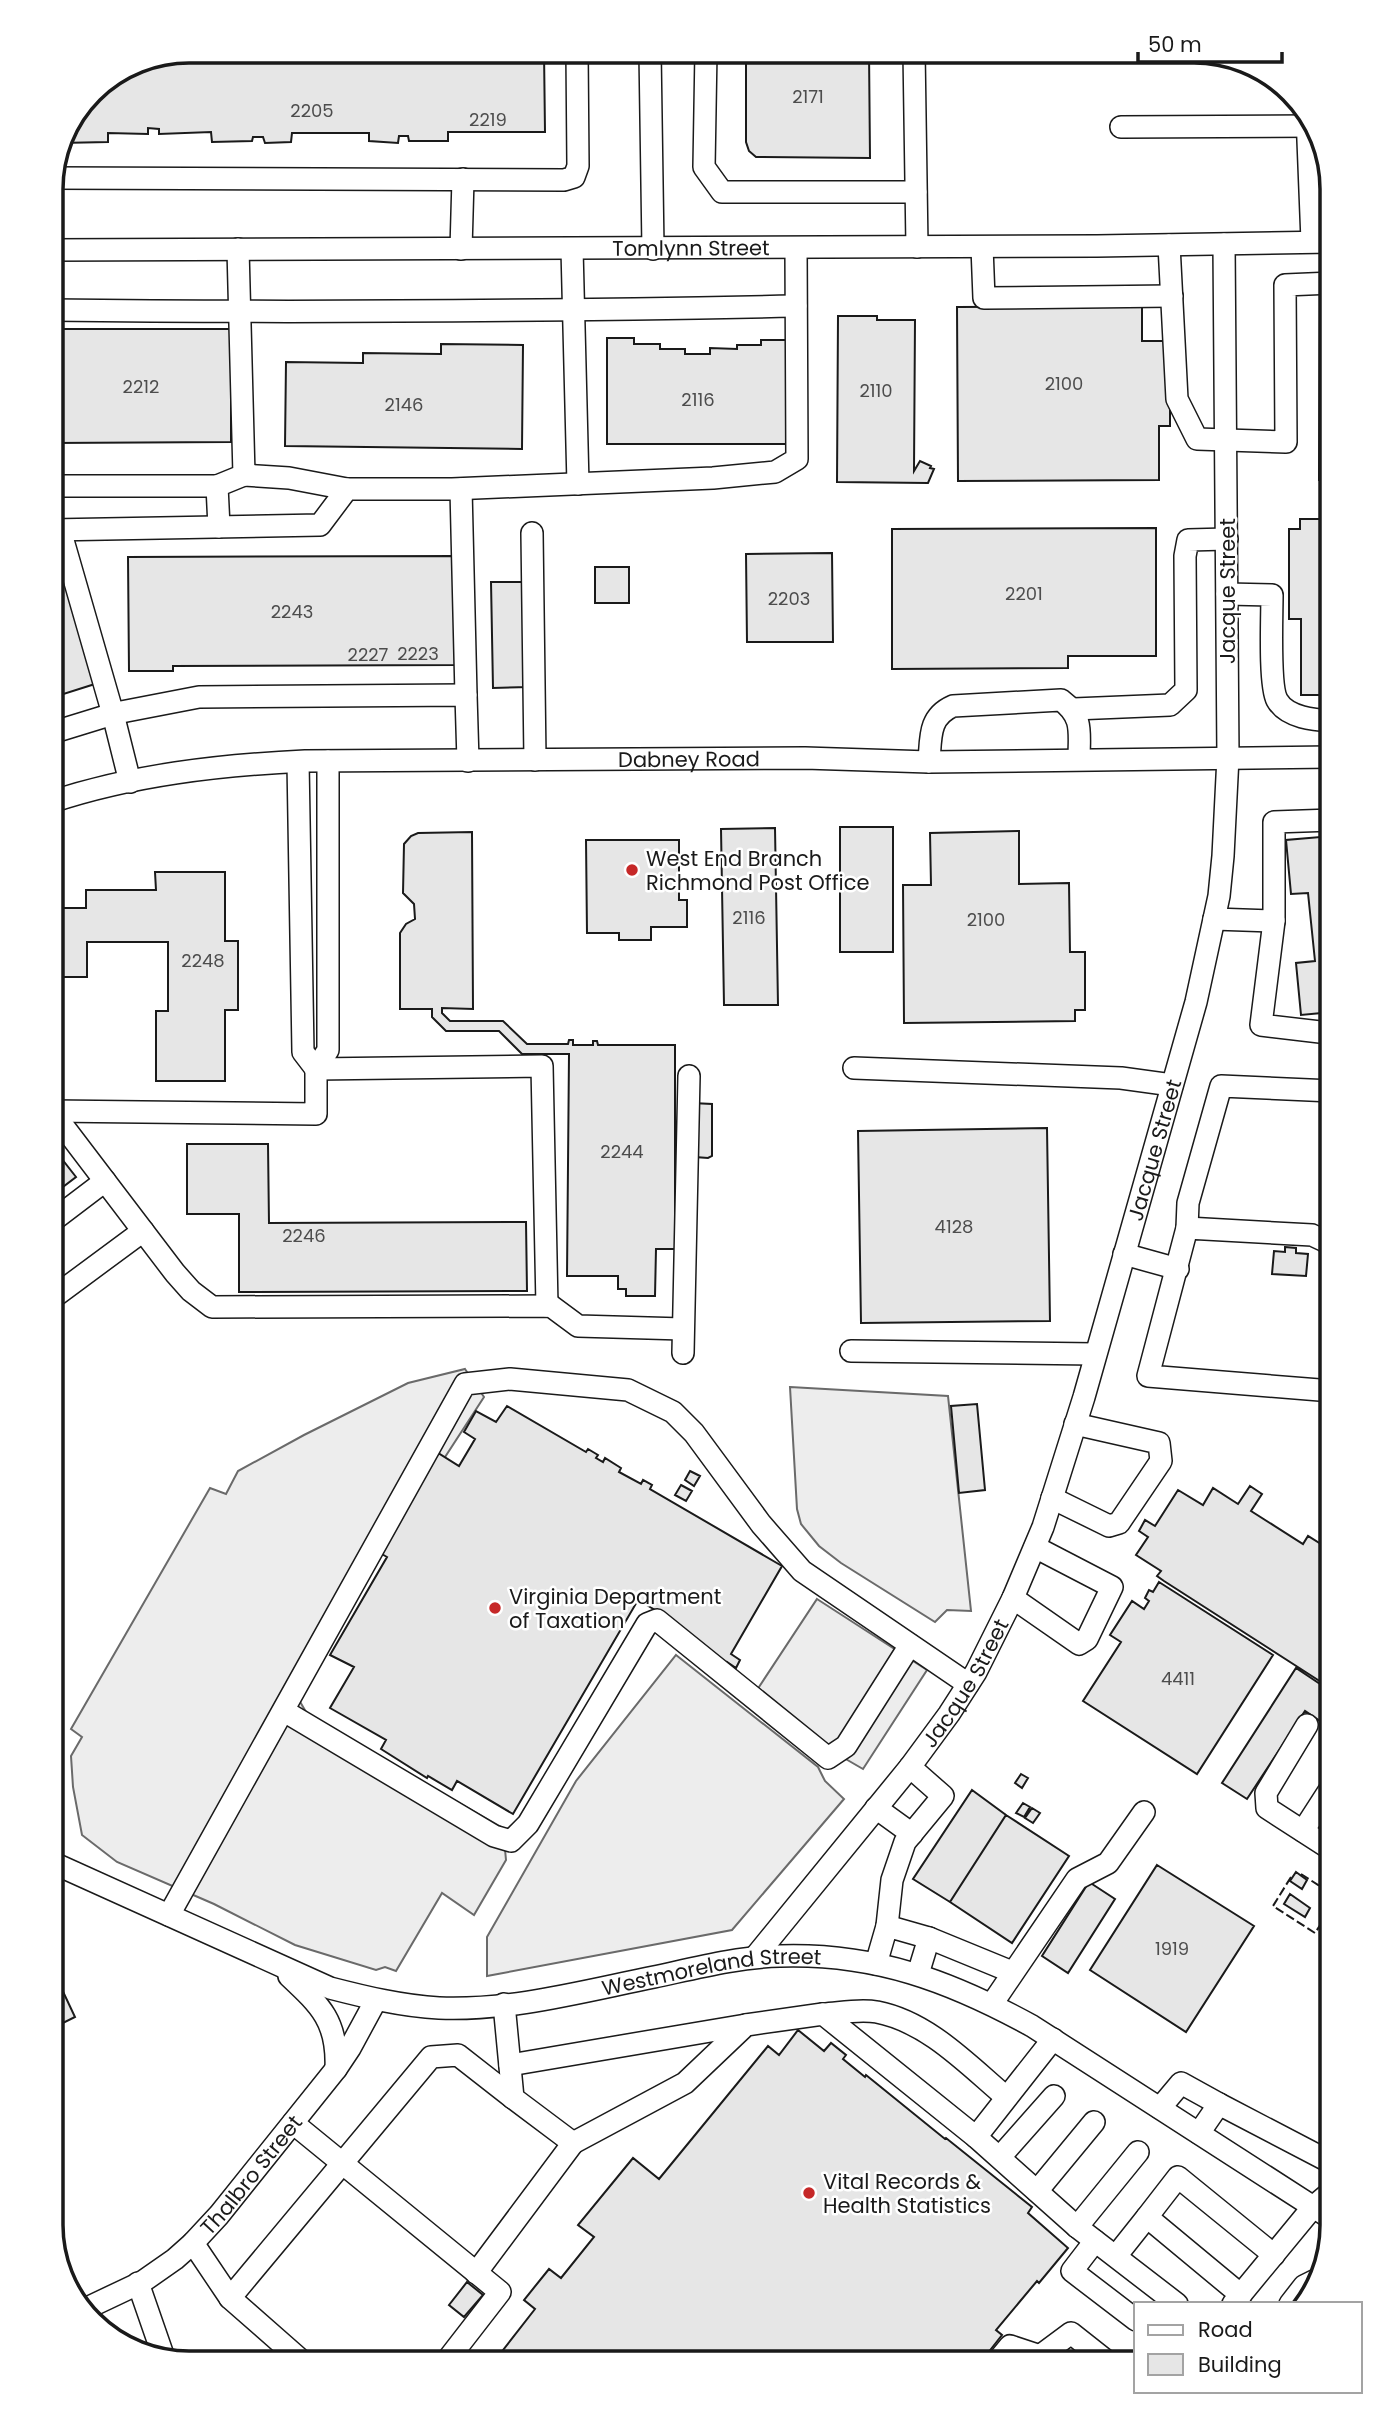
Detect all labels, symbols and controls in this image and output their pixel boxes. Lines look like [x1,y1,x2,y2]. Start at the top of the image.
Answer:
scale bar [1138,21,1282,65]
text: 50 m [1148,30,1202,59]
house number: 2171 [792,84,824,109]
house number: 2205 [290,98,334,123]
house number: 2219 [469,107,507,132]
street label: Tomlynn Street [612,233,770,262]
house number: 2100 [1045,371,1083,396]
house number: 2212 [123,374,159,399]
house number: 2110 [859,378,893,403]
house number: 2116 [681,387,715,412]
house number: 2146 [385,392,423,417]
street label: Jacque Street [1213,518,1242,664]
house number: 2201 [1005,581,1043,606]
house number: 2203 [768,586,810,611]
house number: 2243 [271,599,313,624]
house number: 2223 [397,641,439,666]
house number: 2227 [348,642,389,667]
street label: Dabney Road [618,744,760,774]
place label: West End Branch Richmond Post Office [646,844,870,897]
marker: West End Branch Richmond Post Office [624,862,640,878]
house number: 2116 [732,905,766,930]
house number: 2100 [967,907,1005,932]
house number: 2248 [181,948,225,973]
street label: Jacque Street [1120,1076,1188,1224]
house number: 2244 [600,1139,644,1164]
house number: 4128 [935,1214,973,1239]
house number: 2246 [282,1223,326,1248]
place label: Virginia Department of Taxation [509,1582,721,1635]
marker: Virginia Department of Taxation [487,1600,503,1616]
street label: Jacque Street [915,1614,1015,1753]
house number: 4411 [1161,1666,1195,1691]
house number: 1919 [1155,1936,1189,1961]
street label: Westmoreland Street [599,1941,822,2002]
street label: Thalbro Street [193,2109,308,2241]
place label: Vital Records & Health Statistics [823,2167,991,2220]
marker: Vital Records & Health Statistics [801,2185,817,2201]
legend [1134,2302,1362,2393]
text: Road [1198,2315,1253,2344]
text: Building [1198,2350,1282,2379]

